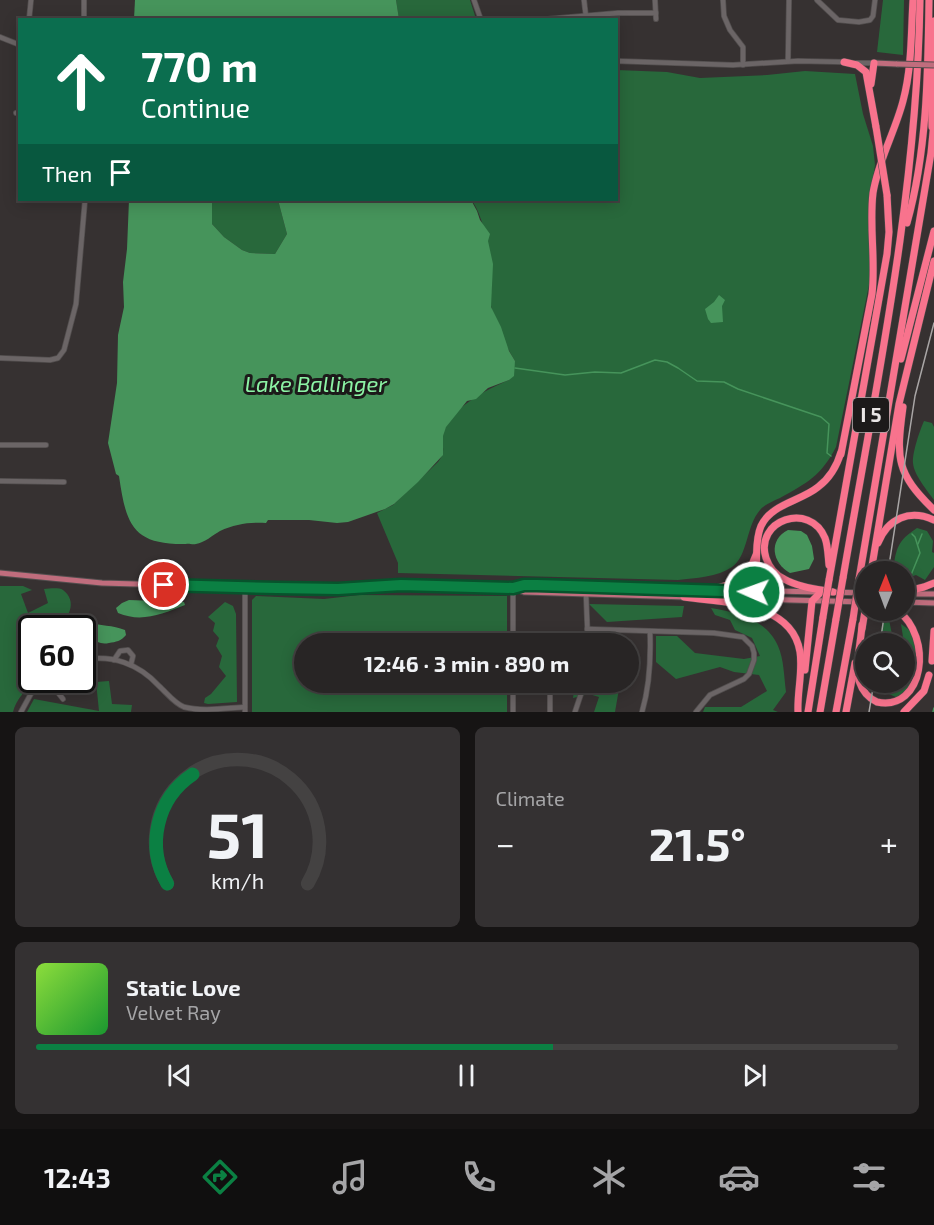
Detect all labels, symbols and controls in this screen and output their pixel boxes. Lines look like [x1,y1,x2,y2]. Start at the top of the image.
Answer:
text: 770 m [141,40,258,90]
icon: ahead [42,42,120,120]
text: Continue [141,91,250,123]
icon: arrive [104,156,137,189]
text: Then [42,160,92,186]
water label: Lake Ballinger [245,370,388,396]
road number: I 5 [853,398,889,432]
pin [138,559,189,610]
position arrow [722,560,786,624]
north arrow [855,561,915,621]
map controls [855,561,915,693]
icon: arrive [147,568,180,601]
speed limit sign: 60 [18,615,96,693]
button: search [855,633,915,693]
text: 12:46 · 3 min · 890 m [364,650,569,676]
text: Climate [496,786,565,810]
text: 51 [207,796,268,871]
text: 21.5° [649,816,746,870]
text: − [496,823,515,863]
text: + [880,823,898,863]
text: km/h [211,868,264,893]
text: Static Love [126,974,241,1000]
text: Velvet Ray [126,1000,221,1024]
icon: previous [163,1059,196,1092]
icon: pause [450,1059,483,1092]
icon: next [738,1059,771,1092]
icon: directions [199,1156,241,1198]
icon: music [329,1156,371,1198]
icon: phone [458,1156,500,1198]
icon: climate [588,1156,630,1198]
icon: car [718,1156,760,1198]
icon: filters [848,1156,890,1198]
text: 12:43 [44,1161,111,1193]

